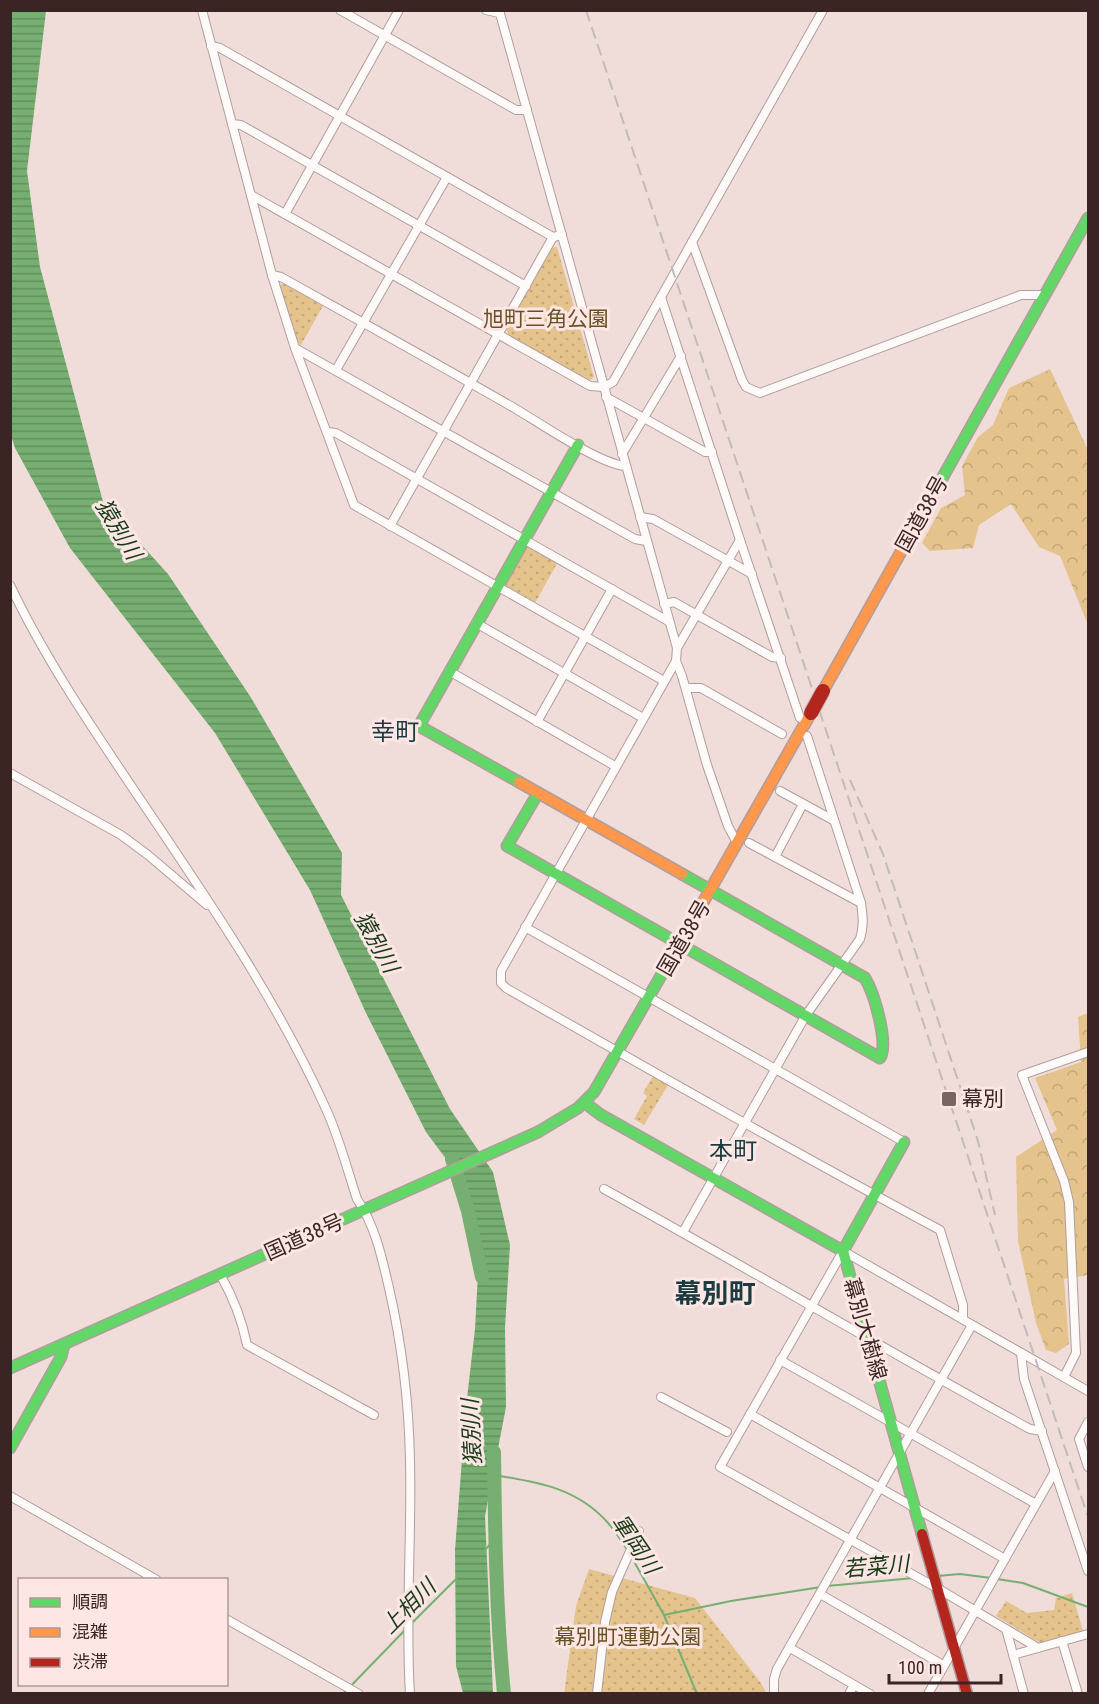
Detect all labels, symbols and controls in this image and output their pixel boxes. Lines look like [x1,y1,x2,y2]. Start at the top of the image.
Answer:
park label: 旭町三角公園 [483,307,609,331]
street label: 国道38号 [891,472,953,556]
water label: 猿別川 [91,495,147,566]
district label: 幸町 [371,718,419,746]
street label: 国道38号 [653,896,715,980]
water label: 猿別川 [350,907,404,979]
place label: 幕別 [962,1087,1004,1111]
marker: 幕別 [940,1090,958,1108]
district label: 本町 [709,1137,757,1165]
street label: 国道38号 [261,1209,347,1265]
street label: 幕別大樹線 [839,1275,891,1383]
district label: 幕別町 [675,1278,756,1310]
water label: 猿別川 [457,1396,486,1466]
water label: 軍岡川 [607,1510,666,1580]
water label: 若菜川 [842,1551,912,1582]
water label: 上相川 [376,1573,442,1639]
legend [18,1578,228,1686]
text: 順調 [72,1591,108,1612]
text: 混雑 [72,1621,108,1642]
park label: 幕別町運動公園 [555,1625,702,1649]
scale bar [889,1647,1002,1685]
text: 渋滞 [72,1651,108,1672]
text: 100 m [898,1657,942,1678]

